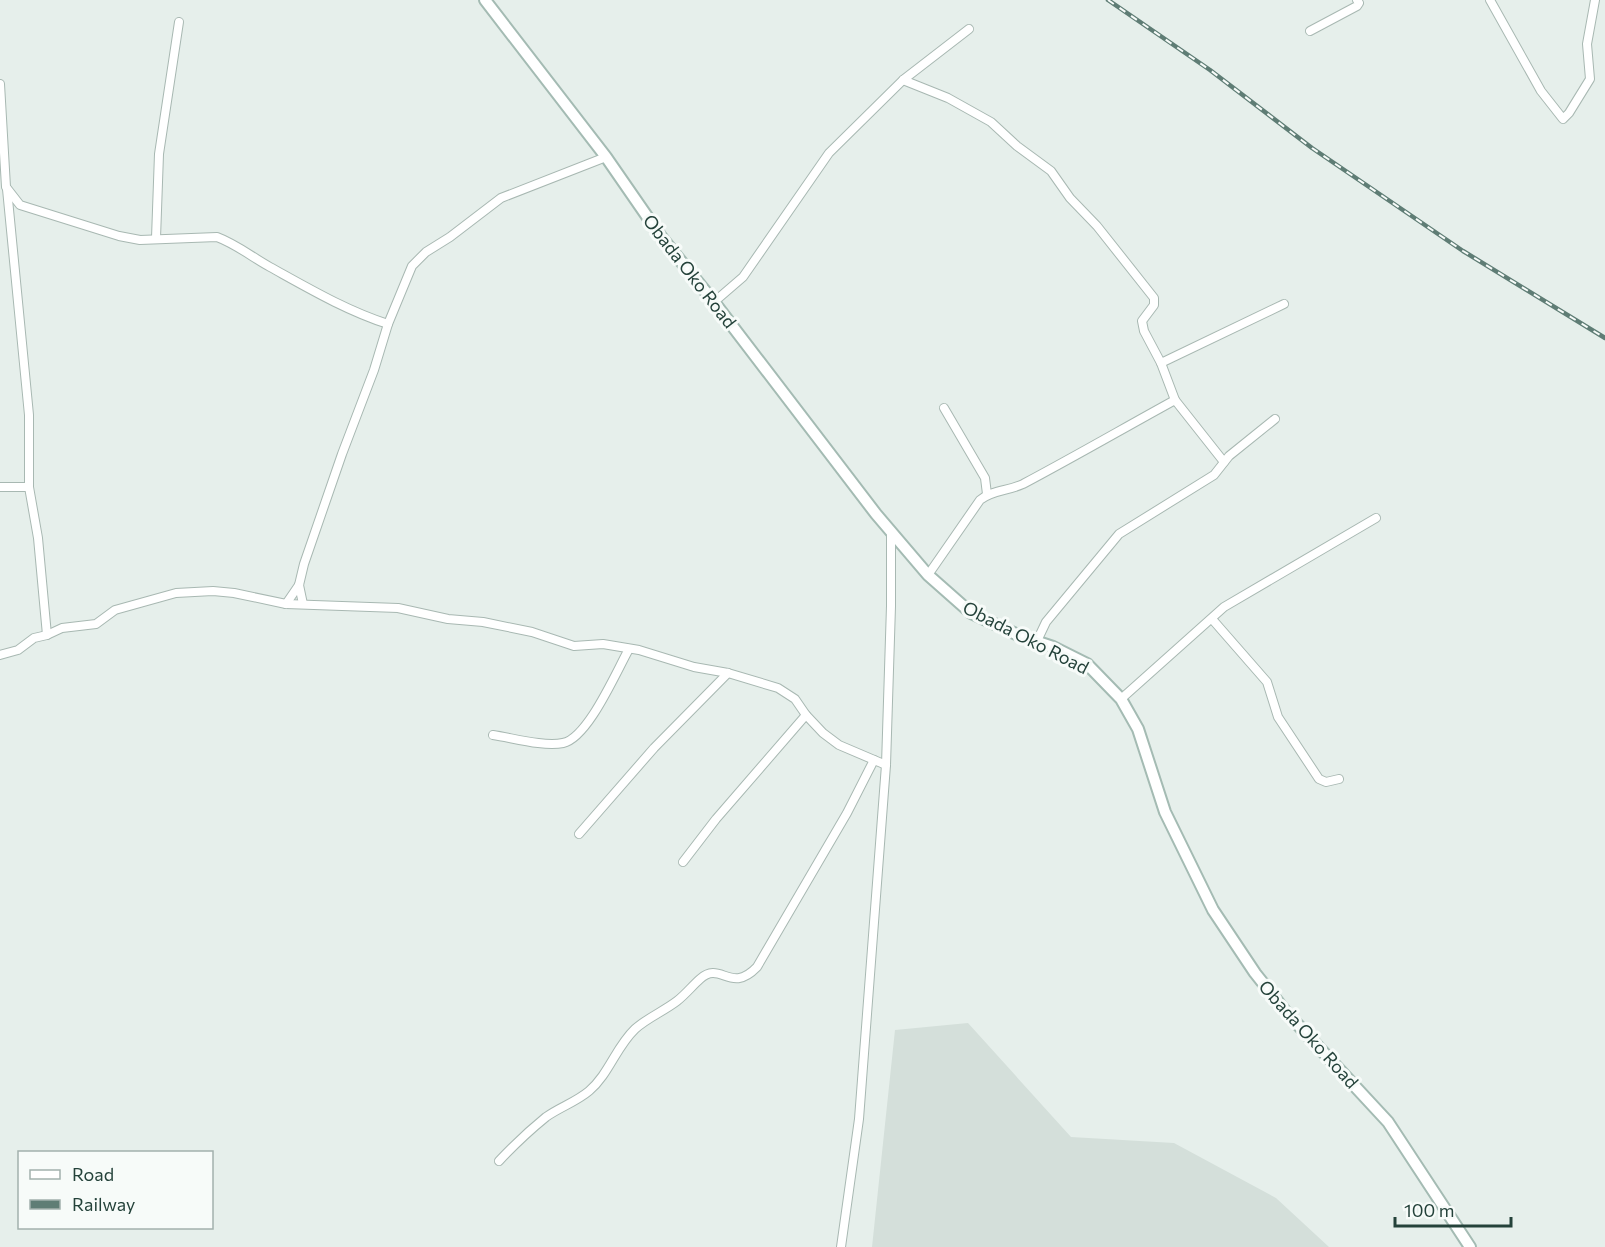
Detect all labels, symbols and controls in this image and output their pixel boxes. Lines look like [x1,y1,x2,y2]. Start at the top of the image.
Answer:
street label: Obada Oko Road [639,210,741,332]
street label: Obada Oko Road [959,596,1093,678]
street label: Obada Oko Road [1255,975,1363,1093]
legend [18,1151,213,1229]
text: Road [72,1163,114,1185]
scale bar [1395,1190,1510,1228]
text: Railway [72,1193,135,1215]
text: 100 m [1404,1199,1454,1221]

